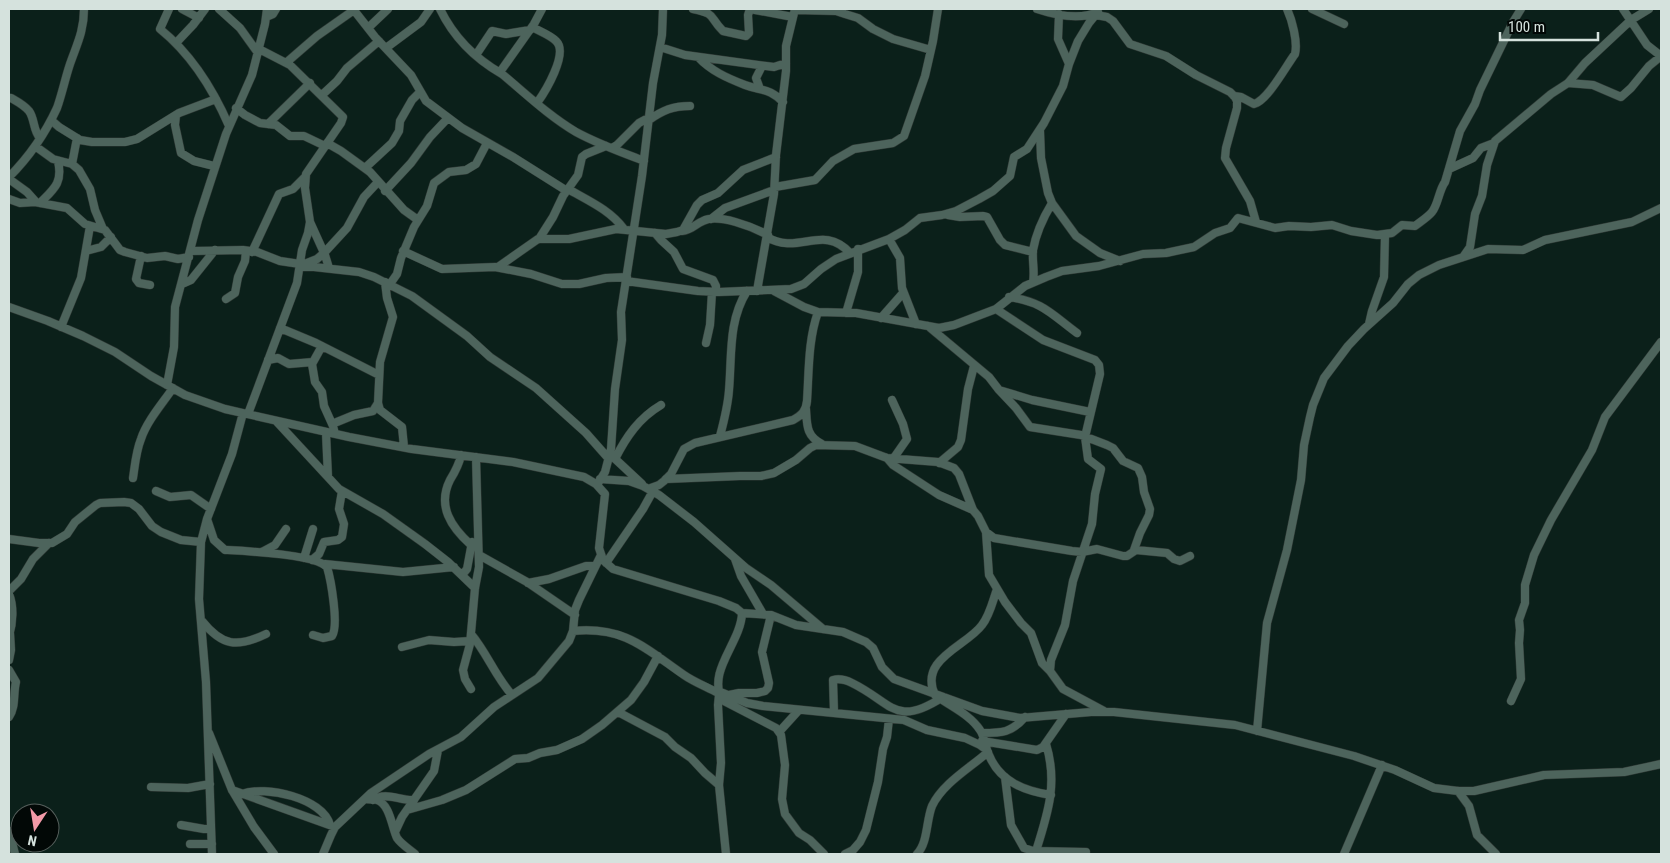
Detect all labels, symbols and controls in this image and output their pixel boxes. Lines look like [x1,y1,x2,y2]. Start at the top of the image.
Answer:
scale bar [1500,10,1598,42]
text: 100 m [1508,18,1545,36]
north arrow [10,803,60,853]
text: N [26,832,38,849]

